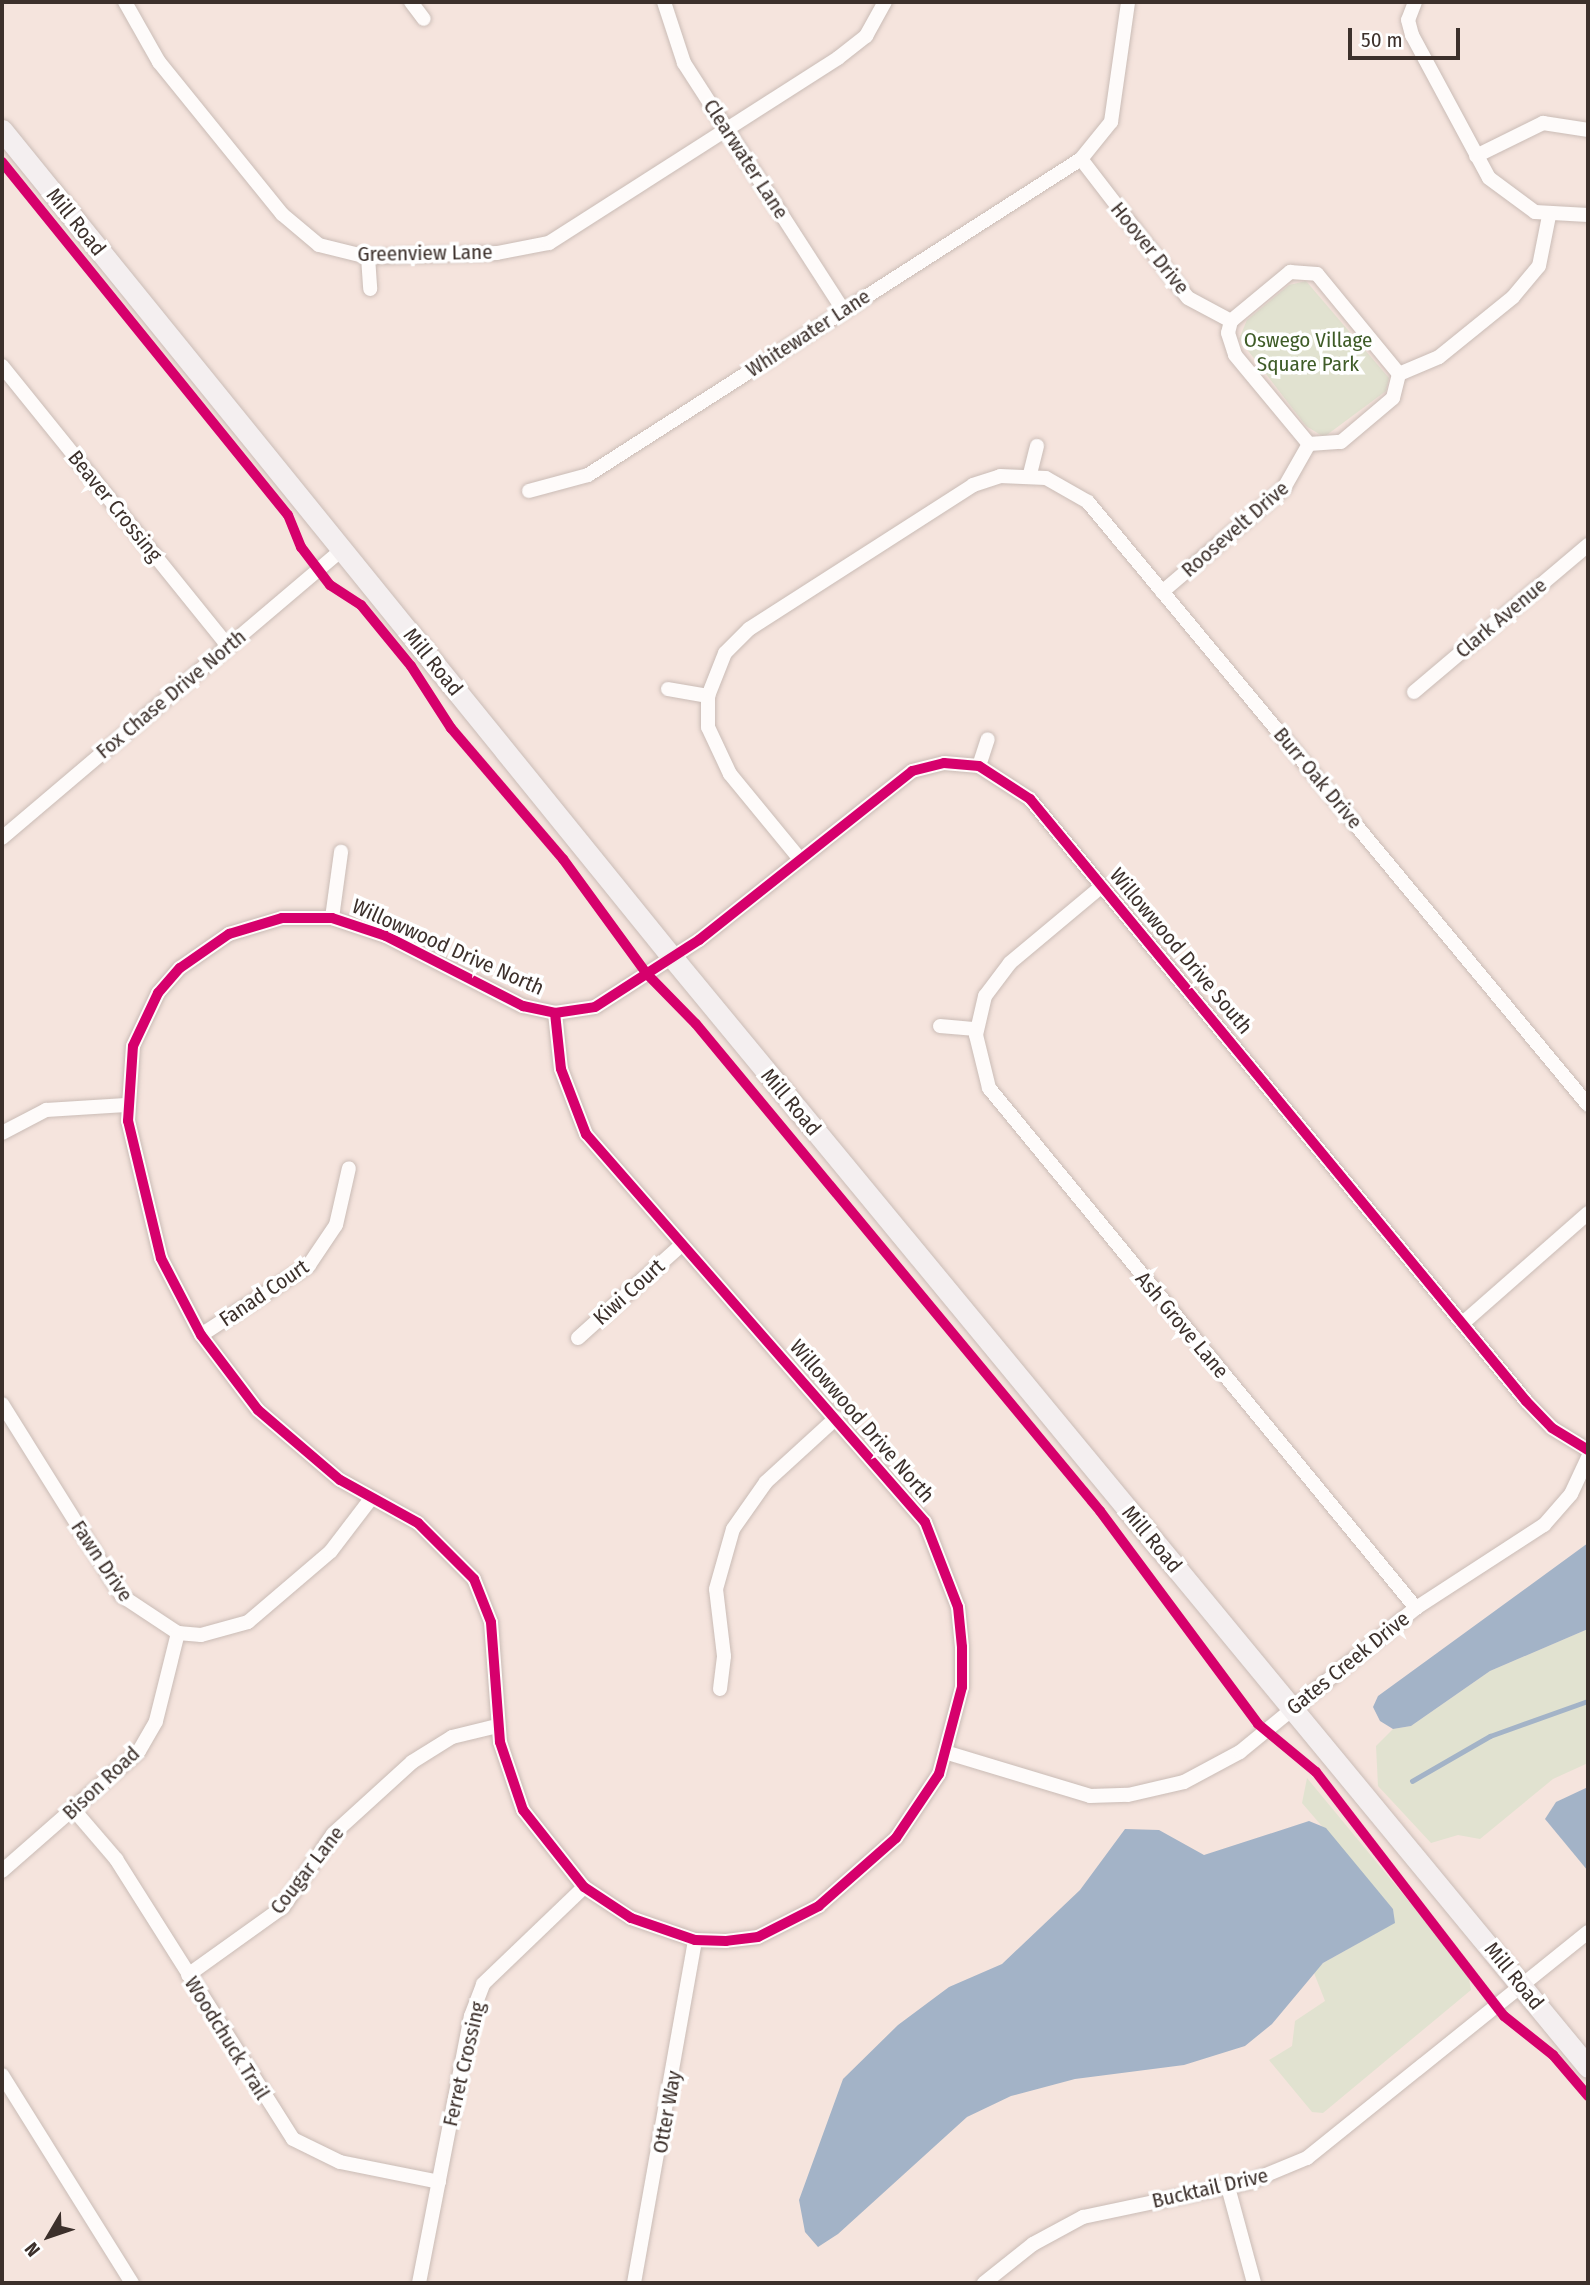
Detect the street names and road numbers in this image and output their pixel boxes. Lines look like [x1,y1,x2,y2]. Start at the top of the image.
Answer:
street label: Clearwater Lane [698,94,794,224]
street label: Mill Road [41,183,111,261]
street label: Hoover Drive [1105,197,1195,299]
street label: Greenview Lane [357,239,493,267]
street label: Whitewater Lane [741,284,875,382]
street label: Beaver Crossing [63,445,167,567]
street label: Roosevelt Drive [1176,476,1294,582]
street label: Clark Avenue [1450,573,1552,663]
street label: Mill Road [398,623,468,701]
street label: Fox Chase Drive North [91,624,251,764]
street label: Burr Oak Drive [1268,722,1368,834]
street label: Willowwood Drive South [1104,863,1258,1039]
street label: Willowwood Drive North [348,893,548,1001]
street label: Mill Road [756,1063,826,1141]
street label: Fanad Court [215,1254,313,1332]
street label: Kiwi Court [588,1254,670,1330]
street label: Ash Grove Lane [1130,1267,1234,1383]
street label: Willowwood Drive North [784,1335,940,1507]
street label: Mill Road [1117,1500,1187,1578]
street label: Fawn Drive [66,1516,138,1606]
street label: Gates Creek Drive [1282,1606,1414,1720]
street label: Bison Road [57,1741,145,1825]
street label: Cougar Lane [265,1821,349,1919]
street label: Mill Road [1479,1937,1549,2015]
street label: Woodchuck Trail [179,1972,275,2104]
street label: Ferret Crossing [437,1999,491,2129]
street label: Otter Way [647,2069,687,2155]
street label: Bucktail Drive [1149,2162,1271,2214]

